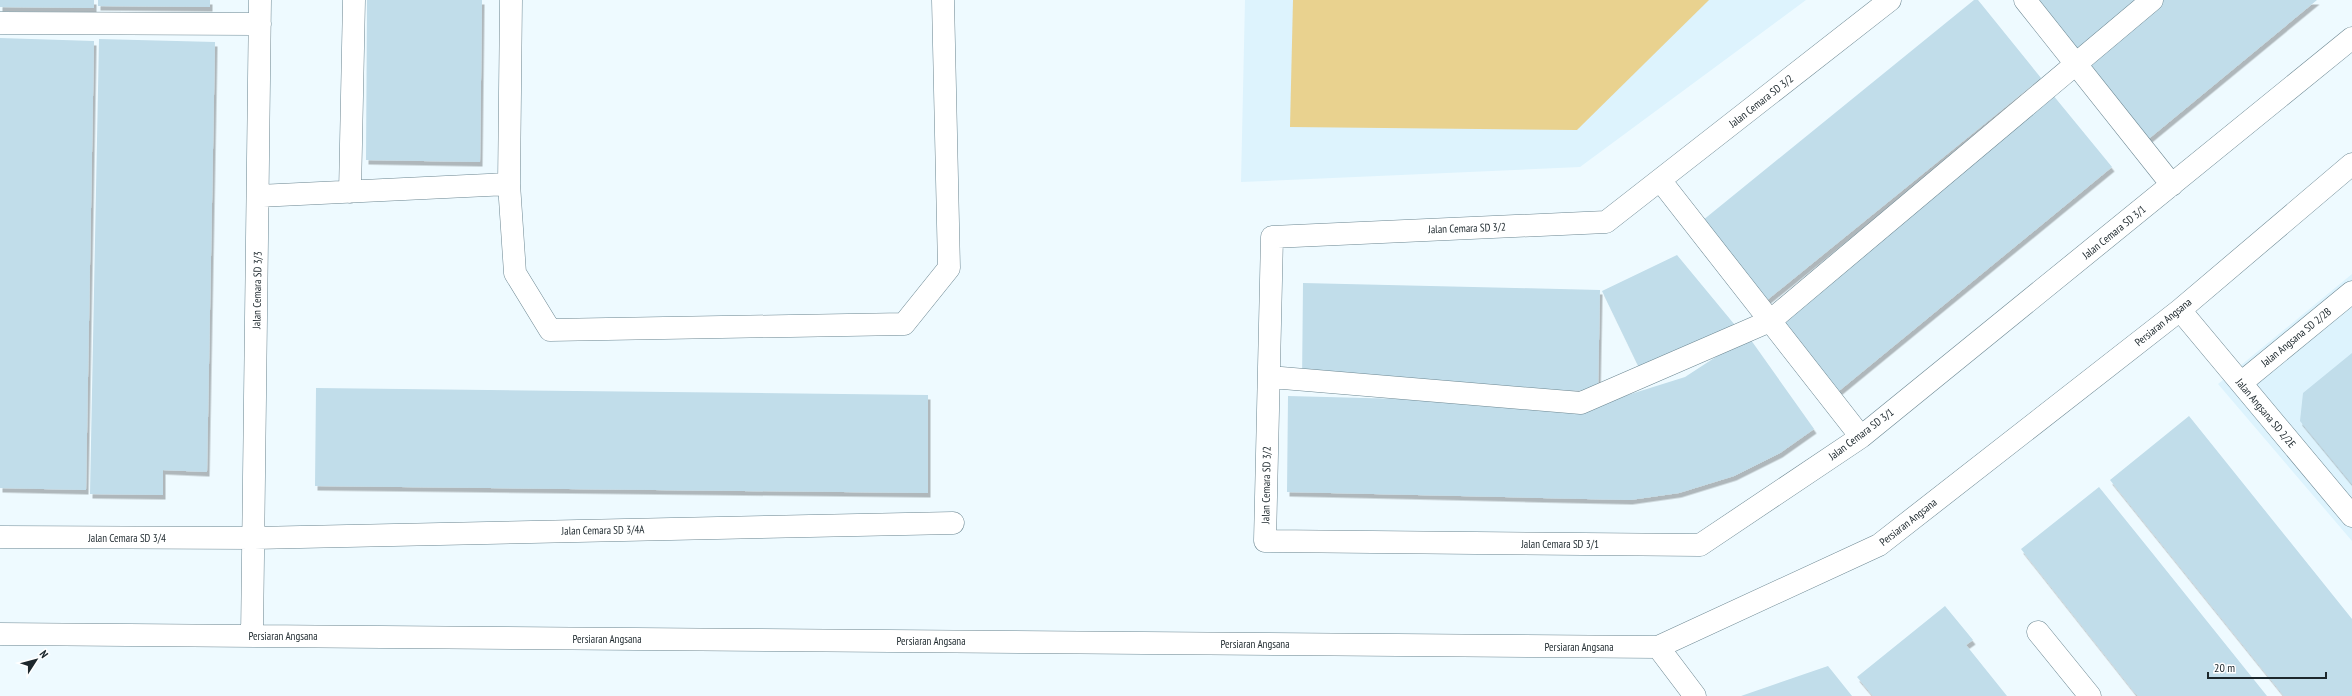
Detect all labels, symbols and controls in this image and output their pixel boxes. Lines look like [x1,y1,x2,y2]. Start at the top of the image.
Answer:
street label: Jalan Cemara SD 3/2 [1725,72,1796,131]
street label: Jalan Cemara SD 3/1 [2079,202,2149,263]
street label: Jalan Cemara SD 3/2 [1427,220,1506,236]
street label: Jalan Cemara SD 3/3 [249,251,265,330]
street label: Persiaran Angsana [2132,295,2194,349]
street label: Jalan Angsana SD 2/2B [2257,304,2334,370]
street label: Jalan Angsana SD 2/2E [2232,375,2299,451]
street label: Jalan Cemara SD 3/1 [1825,405,1896,464]
street label: Jalan Cemara SD 3/2 [1258,446,1274,525]
street label: Persiaran Angsana [1876,495,1940,549]
street label: Jalan Cemara SD 3/4A [560,522,645,538]
street label: Jalan Cemara SD 3/4 [87,531,166,545]
street label: Jalan Cemara SD 3/1 [1520,537,1599,551]
street label: Persiaran Angsana [248,629,318,643]
street label: Persiaran Angsana [572,632,642,646]
street label: Persiaran Angsana [896,634,966,648]
street label: Persiaran Angsana [1220,637,1290,651]
north arrow [16,640,56,680]
street label: Persiaran Angsana [1544,640,1614,654]
text: N [37,648,52,661]
scale bar [2208,654,2326,680]
text: 20 m [2214,660,2235,675]

